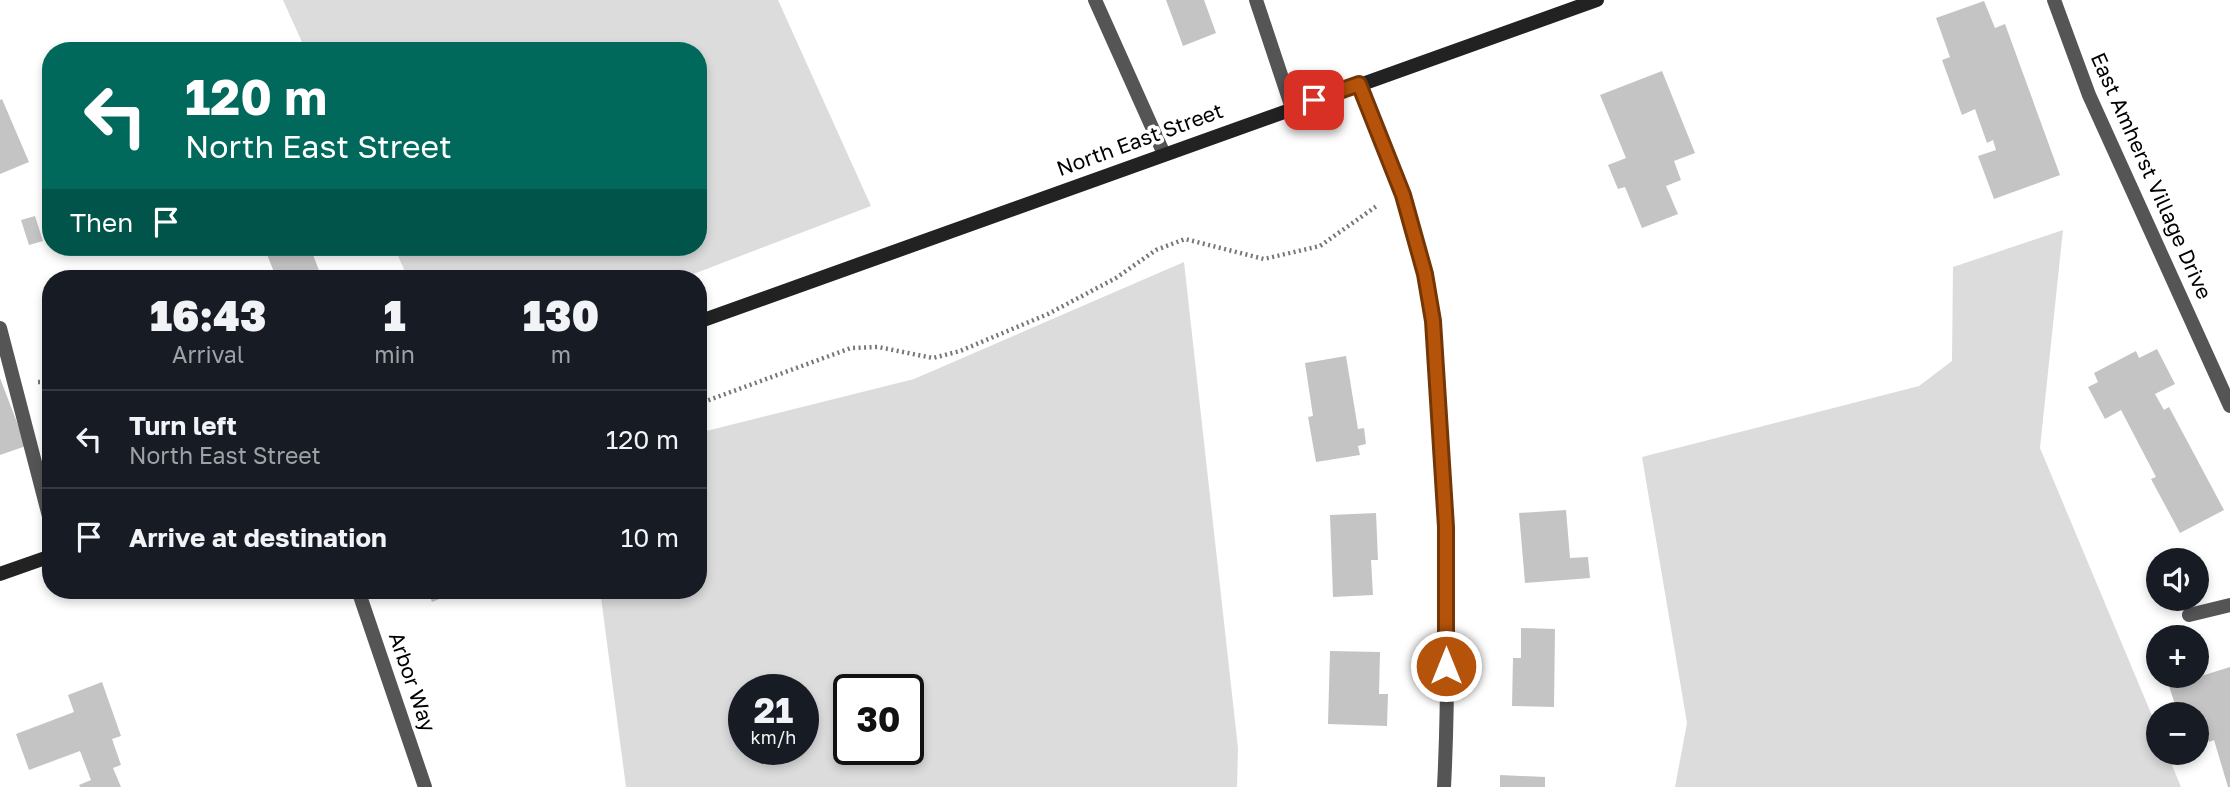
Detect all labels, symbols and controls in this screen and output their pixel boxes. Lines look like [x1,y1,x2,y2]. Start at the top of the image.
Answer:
street label: East Amherst Village Drive [2086,48,2218,303]
text: 120 m [185,67,327,126]
icon: left [70,70,161,161]
pin [1284,70,1344,130]
icon: arrive [1295,81,1333,119]
street label: North East Street [1053,97,1226,181]
text: North East Street [185,127,452,165]
icon: arrive [147,203,185,241]
text: Then [70,207,133,238]
text: 16:43 [150,290,266,340]
text: 1 [383,290,406,340]
text: 130 [523,290,599,340]
text: Arrival [172,340,244,368]
text: min [374,340,415,368]
text: m [551,340,571,368]
text: Turn left [129,410,237,441]
icon: left [70,420,108,458]
text: 120 m [606,424,679,455]
text: North East Street [129,441,321,469]
icon: arrive [70,518,108,556]
text: Arrive at destination [129,522,387,553]
text: 10 m [621,522,679,553]
map controls [2146,548,2209,765]
button: sound [2146,548,2209,611]
button: + [2146,625,2209,688]
street label: Arbor Way [384,628,442,735]
position arrow [1409,629,1483,703]
speed limit sign: 30 [833,674,924,765]
text: 21 [754,689,793,731]
button: − [2146,702,2209,765]
text: km/h [751,726,796,748]

